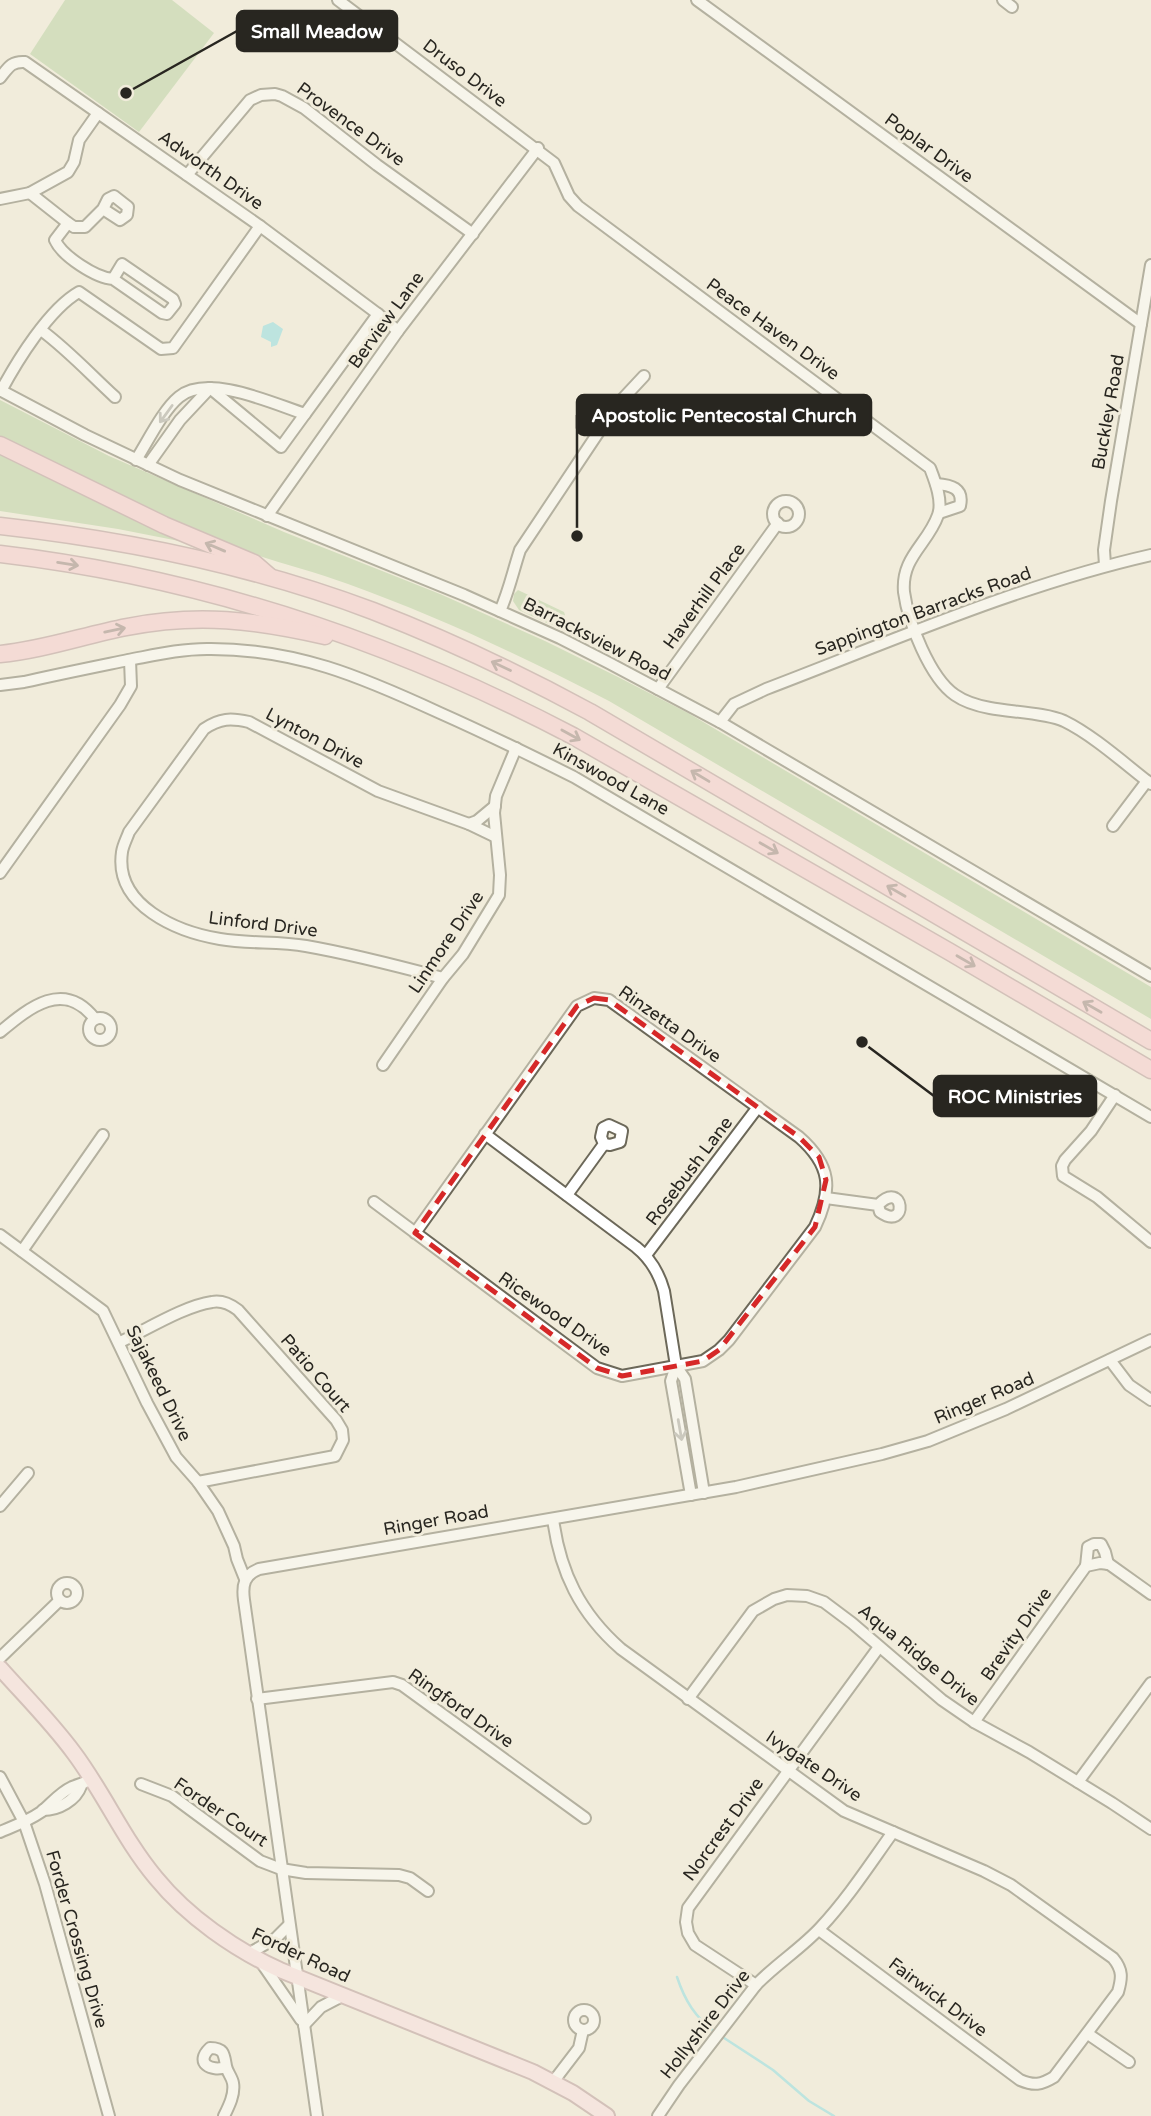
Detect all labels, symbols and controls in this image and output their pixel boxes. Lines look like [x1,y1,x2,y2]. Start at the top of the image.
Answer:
callout: Small Meadow [237,11,397,51]
text: Small Meadow [251,21,383,43]
street label: Druso Drive [419,34,511,112]
street label: Provence Drive [292,77,410,171]
street label: Poplar Drive [880,108,978,188]
street label: Adworth Drive [154,126,268,214]
street label: Berview Lane [344,267,428,373]
street label: Peace Haven Drive [702,273,844,385]
street label: Buckley Road [1087,353,1129,471]
callout: Apostolic Pentecostal Church [577,395,871,435]
one-way arrow [159,404,173,423]
text: Apostolic Pentecostal Church [591,405,857,428]
one-way arrow [205,539,226,552]
street label: Haverhill Place [658,539,750,653]
one-way arrow [56,558,78,571]
street label: Sappington Barracks Road [812,562,1034,660]
street label: Barracksview Road [520,592,674,686]
one-way arrow [103,622,126,636]
one-way arrow [491,659,512,673]
street label: Lynton Drive [262,703,368,773]
one-way arrow [561,729,581,743]
street label: Kinswood Lane [549,738,673,820]
one-way arrow [690,769,710,783]
one-way arrow [758,842,779,855]
one-way arrow [886,884,906,898]
street label: Linmore Drive [404,886,488,998]
street label: Linford Drive [207,906,319,942]
one-way arrow [956,954,976,968]
street label: Rinzetta Drive [614,980,726,1068]
one-way arrow [1083,999,1103,1013]
callout: ROC Ministries [934,1076,1096,1116]
text: ROC Ministries [948,1086,1082,1108]
street label: Rosebush Lane [641,1112,737,1230]
street label: Ricewood Drive [494,1267,616,1361]
street label: Sajakeed Drive [121,1321,197,1445]
street label: Patio Court [276,1329,356,1417]
street label: Ringer Road [931,1367,1037,1429]
one-way arrow [674,1418,687,1441]
street label: Ringer Road [382,1500,490,1540]
street label: Brevity Drive [976,1583,1056,1685]
street label: Aqua Ridge Drive [854,1599,984,1711]
street label: Ringford Drive [404,1663,518,1753]
street label: Ivygate Drive [762,1726,866,1806]
street label: Forder Court [170,1772,272,1852]
street label: Norcrest Drive [678,1773,768,1885]
street label: Forder Crossing Drive [41,1848,113,2030]
street label: Forder Road [248,1923,354,1987]
street label: Fairwick Drive [884,1953,992,2041]
street label: Hollyshire Drive [655,1965,755,2083]

